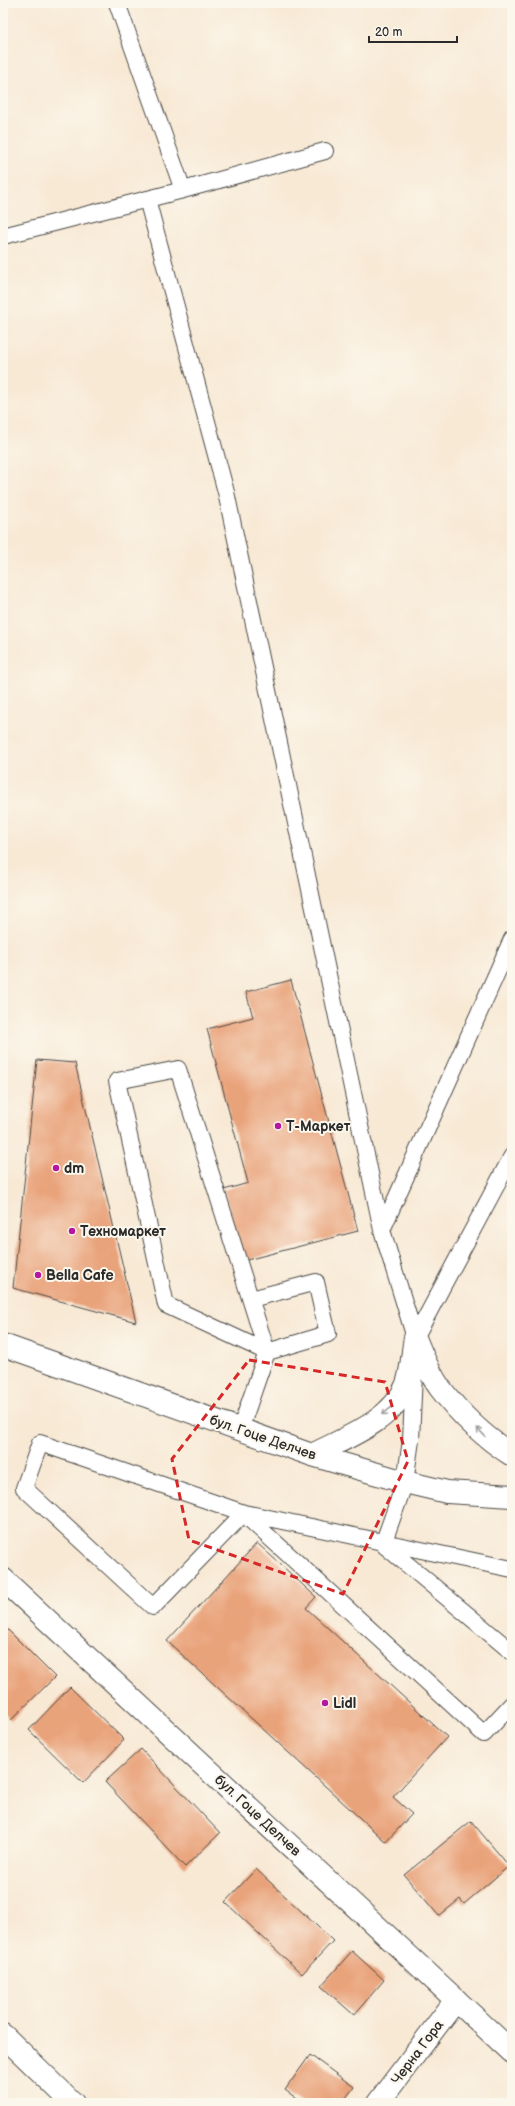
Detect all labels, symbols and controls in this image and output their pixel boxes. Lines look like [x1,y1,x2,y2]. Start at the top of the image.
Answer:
scale bar [369,18,457,44]
text: 20 m [375,25,402,40]
place label: Т-Маркет [286,1118,351,1135]
marker: Т-Маркет [273,1121,283,1131]
place label: dm [64,1160,84,1177]
marker: dm [51,1163,61,1173]
place label: Техномаркет [80,1223,166,1240]
marker: Техномаркет [67,1226,77,1236]
place label: Bella Cafe [46,1267,114,1284]
marker: Bella Cafe [33,1270,43,1280]
one-way arrow [381,1407,392,1416]
street label: бул. Гоце Делчев [207,1411,319,1464]
one-way arrow [476,1427,486,1437]
place label: Lidl [333,1695,356,1712]
marker: Lidl [320,1698,330,1708]
street label: бул. Гоце Делчев [211,1771,305,1860]
street label: Черна Гора [388,2016,448,2088]

